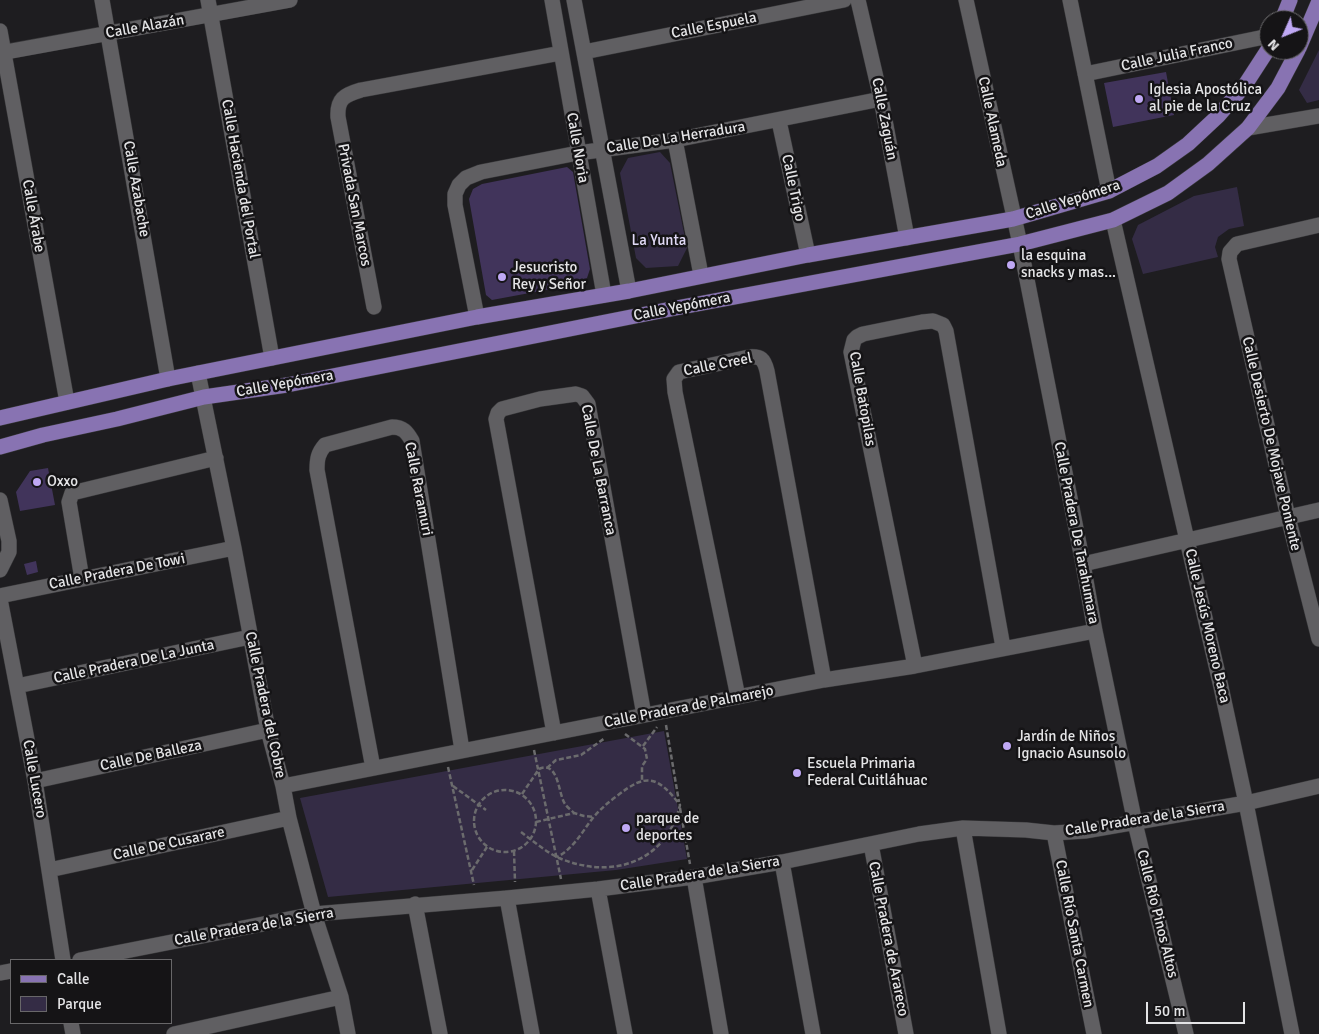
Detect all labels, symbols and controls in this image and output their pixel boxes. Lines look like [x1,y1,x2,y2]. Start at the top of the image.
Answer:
street label: Calle Espuela [670,9,758,43]
north arrow [1259,10,1309,60]
street label: Calle Alazán [104,11,186,43]
street label: Calle Julia Franco [1120,34,1234,76]
text: N [1264,36,1283,54]
street label: Calle Alameda [974,75,1010,169]
street label: Calle Zaguán [867,76,901,162]
place label: Iglesia Apostólica al pie de la Cruz [1149,81,1262,116]
marker: Iglesia Apostólica al pie de la Cruz [1133,93,1145,105]
street label: Calle Hacienda del Portal [217,98,263,260]
street label: Calle Noria [562,111,592,185]
street label: Calle De La Herradura [605,118,747,158]
street label: Calle Azabache [119,139,153,239]
street label: Privada San Marcos [333,142,375,268]
street label: Calle Trigo [777,153,809,223]
street label: Calle Yepómera [1023,176,1123,224]
street label: Calle Árabe [18,178,48,254]
park label: La Yunta [632,232,686,250]
place label: la esquina snacks y mas... [1021,247,1116,282]
place label: Jesucristo Rey y Señor [512,259,586,294]
marker: la esquina snacks y mas... [1005,259,1017,271]
marker: Jesucristo Rey y Señor [496,271,508,283]
street label: Calle Yepómera [632,289,732,325]
street label: Calle Desierto De Mojave Poniente [1238,335,1304,553]
street label: Calle Creel [682,350,754,380]
street label: Calle Batopilas [845,350,879,448]
street label: Calle Yepómera [235,367,335,401]
street label: Calle De La Barranca [576,403,620,537]
street label: Calle Raramuri [400,440,436,538]
street label: Calle Pradera De Tarahumara [1049,440,1103,626]
place label: Oxxo [47,473,78,491]
marker: Oxxo [31,476,43,488]
street label: Calle Jesús Moreno Baca [1180,547,1234,705]
street label: Calle Pradera De Towi [47,550,187,594]
street label: Calle Pradera del Cobre [241,630,289,780]
street label: Calle Pradera De La Junta [52,636,216,688]
street label: Calle Pradera de Palmarejo [603,682,775,732]
place label: Jardín de Niños Ignacio Asunsolo [1017,728,1126,763]
street label: Calle De Balleza [99,736,203,776]
street label: Calle Lucero [18,739,50,819]
marker: Jardín de Niños Ignacio Asunsolo [1001,740,1013,752]
place label: Escuela Primaria Federal Cuitláhuac [807,755,927,790]
marker: Escuela Primaria Federal Cuitláhuac [791,767,803,779]
street label: Calle Pradera de la Sierra [1064,797,1226,841]
place label: parque de deportes [636,810,699,845]
marker: parque de deportes [620,822,632,834]
street label: Calle De Cusarare [112,823,226,865]
street label: Calle Río Pinos Altos [1132,848,1182,980]
street label: Calle Pradera de la Sierra [619,852,781,896]
street label: Calle Río Santa Carmen [1051,859,1097,1009]
street label: Calle Pradera de Arareco [864,860,912,1018]
street label: Calle Pradera de la Sierra [173,904,335,950]
legend [10,959,172,1024]
text: Calle [57,970,90,988]
scale bar [1149,992,1248,1024]
text: Parque [57,995,102,1013]
text: 50 m [1154,1002,1185,1020]

